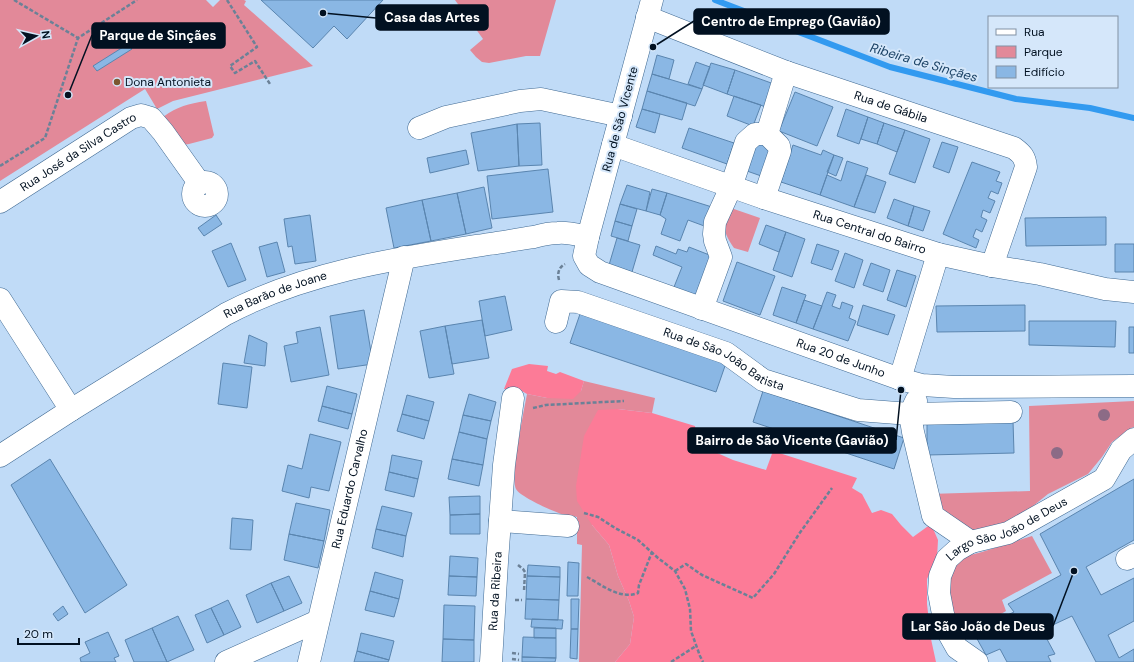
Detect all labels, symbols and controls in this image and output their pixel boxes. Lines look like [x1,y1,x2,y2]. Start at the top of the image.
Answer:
callout: Casa das Artes [376,5,488,30]
text: Casa das Artes [384,9,480,26]
callout: Centro de Emprego (Gavião) [694,9,889,34]
text: Centro de Emprego (Gavião) [701,13,881,30]
north arrow [16,16,56,56]
legend [988,16,1118,88]
callout: Parque de Sinçães [92,23,225,48]
text: Rua [1024,24,1045,40]
text: Parque de Sinçães [100,27,217,44]
text: N [38,30,53,40]
water label: Ribeira de Sinçães [868,39,980,86]
text: Parque [1024,44,1063,60]
text: Edifício [1024,64,1065,80]
street label: Rua de São Vicente [598,65,642,173]
place label: Dona Antonieta [125,74,211,90]
marker: Dona Antonieta [112,77,122,87]
street label: Rua de Gábila [852,87,930,127]
street label: Rua José da Silva Castro [17,109,138,195]
street label: Rua Central do Bairro [811,206,928,258]
street label: Rua Barão de Joane [221,267,329,322]
street label: Rua de São João Batista [661,324,786,394]
street label: Rua 20 de Junho [794,335,888,381]
street label: Rua Eduardo Carvalho [328,427,371,550]
callout: Bairro de São Vicente (Gavião) [688,428,896,453]
text: Bairro de São Vicente (Gavião) [696,432,888,449]
street label: Largo São João de Deus [942,493,1070,564]
street label: Rua da Ribeira [485,551,506,631]
callout: Lar São João de Deus [903,614,1053,639]
text: Lar São João de Deus [911,618,1045,635]
scale bar [18,620,79,646]
text: 20 m [24,626,53,642]

